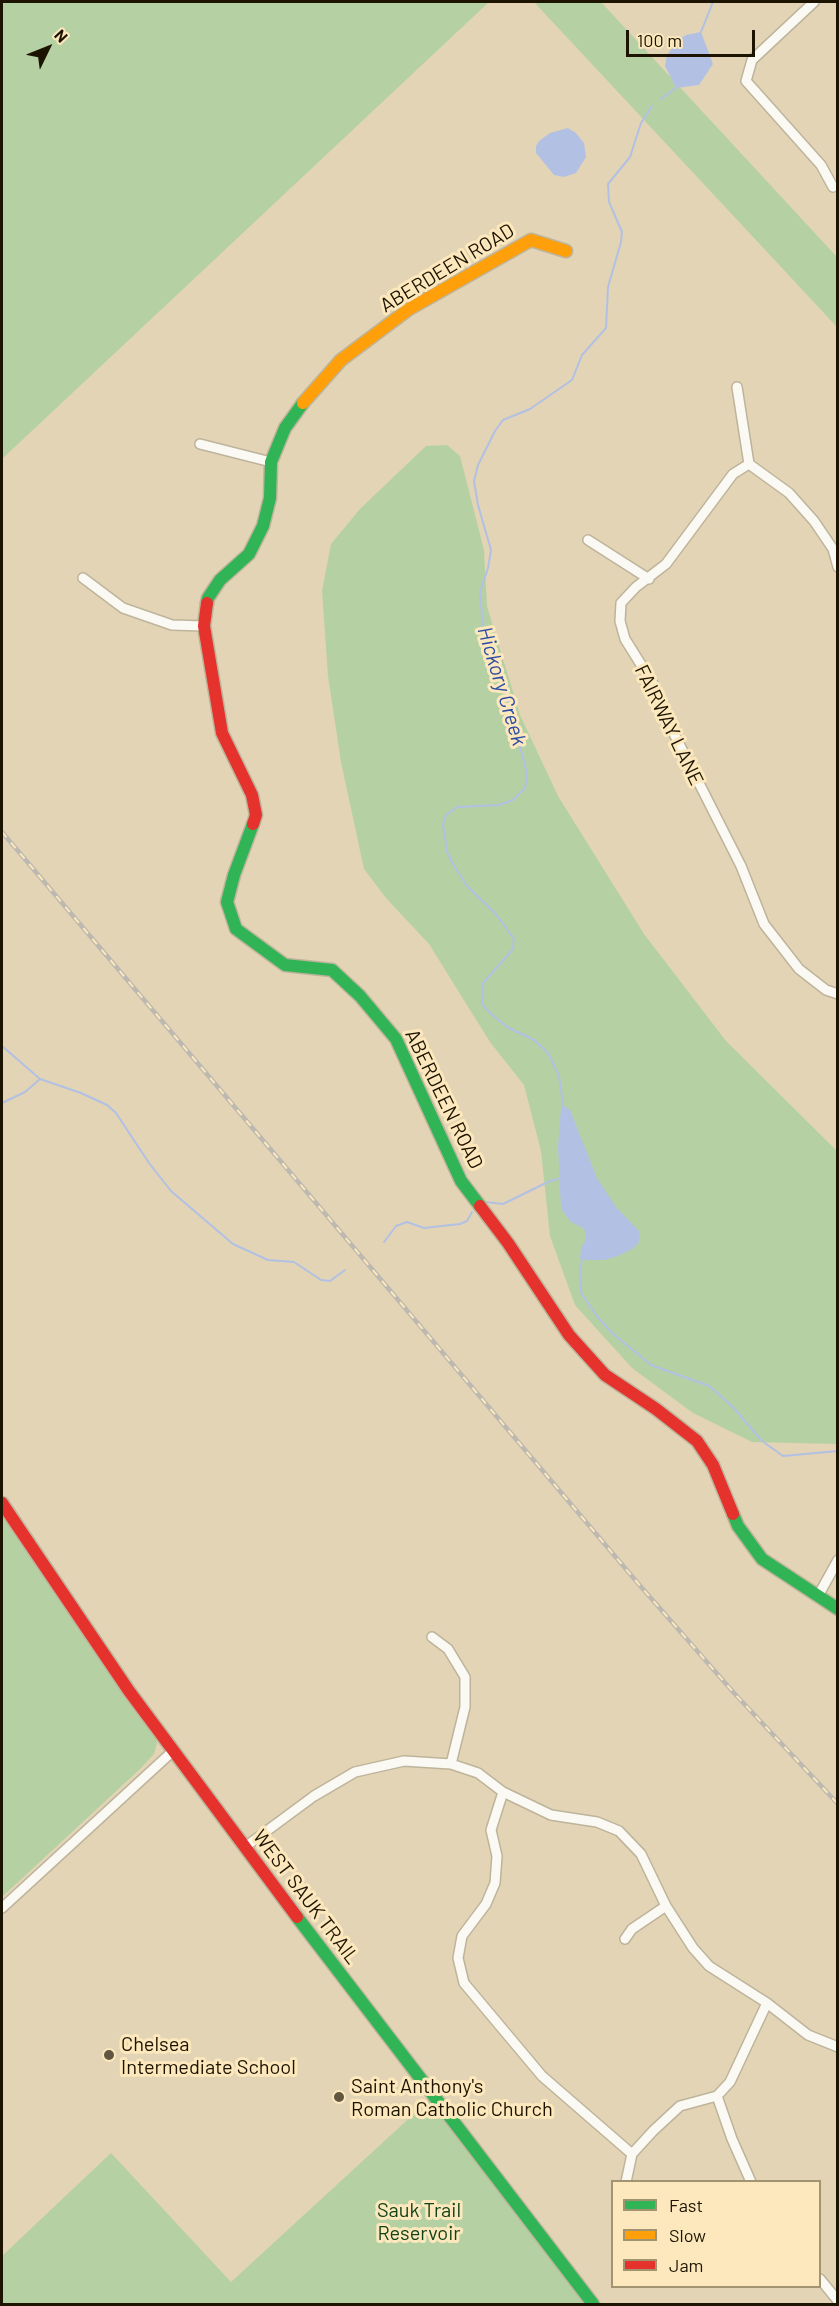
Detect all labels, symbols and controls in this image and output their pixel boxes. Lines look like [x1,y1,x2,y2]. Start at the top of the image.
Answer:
north arrow [18,18,78,78]
scale bar [629,18,758,56]
text: N [51,25,72,46]
text: 100 m [637,29,682,51]
street label: ABERDEEN ROAD [376,219,518,317]
water label: Hickory Creek [472,623,532,749]
street label: FAIRWAY LANE [629,661,709,789]
street label: ABERDEEN ROAD [400,1025,488,1173]
street label: WEST SAUK TRAIL [248,1825,364,1969]
place label: Chelsea Intermediate School [121,2032,296,2079]
marker: Chelsea Intermediate School [102,2048,116,2062]
place label: Saint Anthony's Roman Catholic Church [351,2074,553,2121]
marker: Saint Anthony's Roman Catholic Church [332,2090,346,2104]
legend [611,2180,821,2288]
text: Fast [669,2194,703,2216]
park label: Sauk Trail Reservoir [377,2198,461,2245]
text: Slow [669,2224,706,2246]
text: Jam [669,2254,703,2276]

